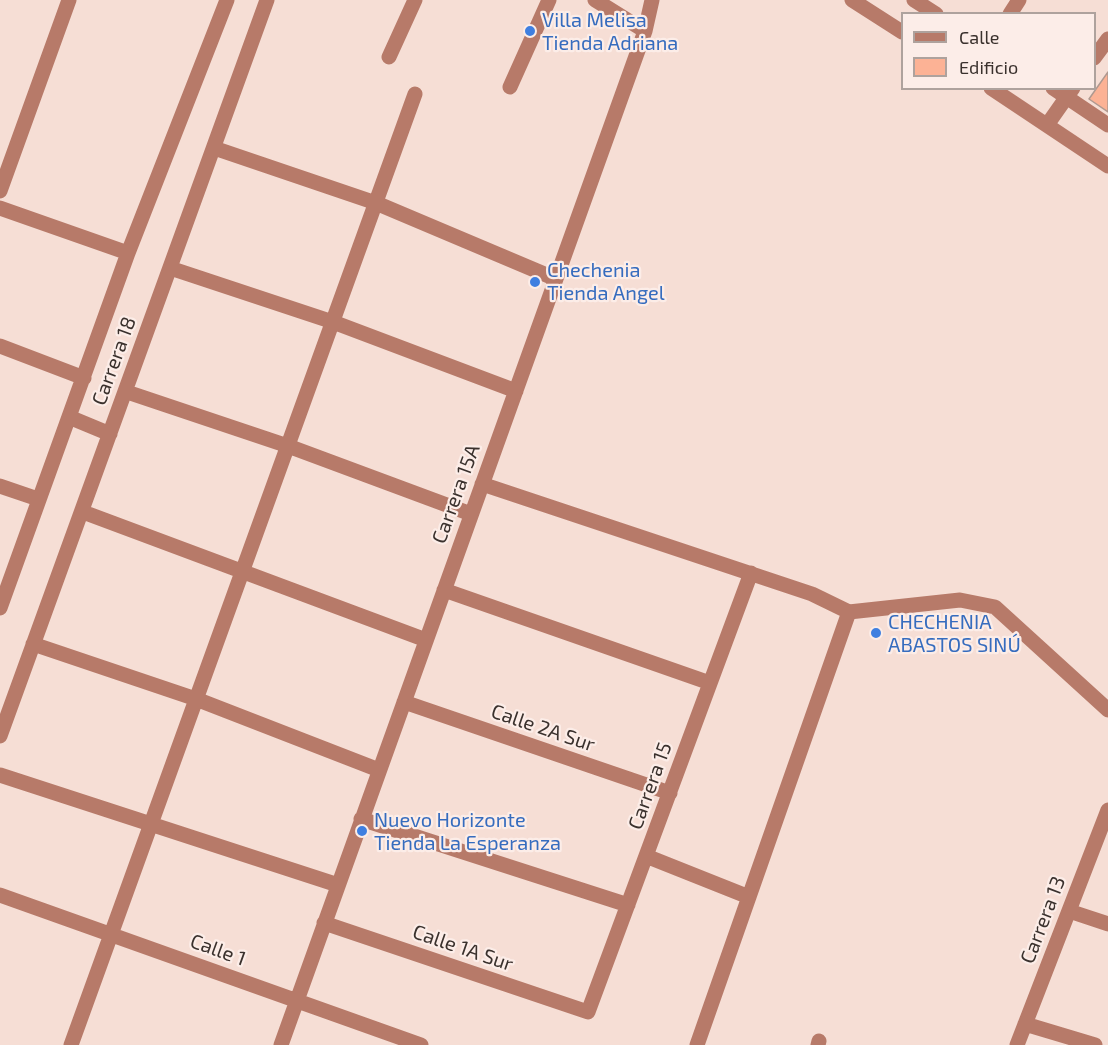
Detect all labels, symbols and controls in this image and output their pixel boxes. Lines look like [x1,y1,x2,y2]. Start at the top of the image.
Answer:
place label: Villa Melisa Tienda Adriana [542,8,678,55]
legend [901,12,1096,90]
marker: Villa Melisa Tienda Adriana [523,24,537,38]
text: Calle [959,26,1000,48]
text: Edificio [959,56,1018,78]
place label: Chechenia Tienda Angel [547,258,665,305]
marker: Chechenia Tienda Angel [528,275,542,289]
street label: Carrera 18 [87,313,141,409]
street label: Carrera 15A [427,441,485,547]
place label: CHECHENIA ABASTOS SINÚ [888,610,1021,657]
marker: CHECHENIA ABASTOS SINÚ [869,626,883,640]
street label: Calle 2A Sur [488,699,598,757]
street label: Carrera 15 [623,739,677,833]
place label: Nuevo Horizonte Tienda La Esperanza [374,808,561,855]
marker: Nuevo Horizonte Tienda La Esperanza [355,824,369,838]
street label: Carrera 13 [1015,873,1071,967]
street label: Calle 1A Sur [409,920,517,976]
street label: Calle 1 [187,929,249,971]

